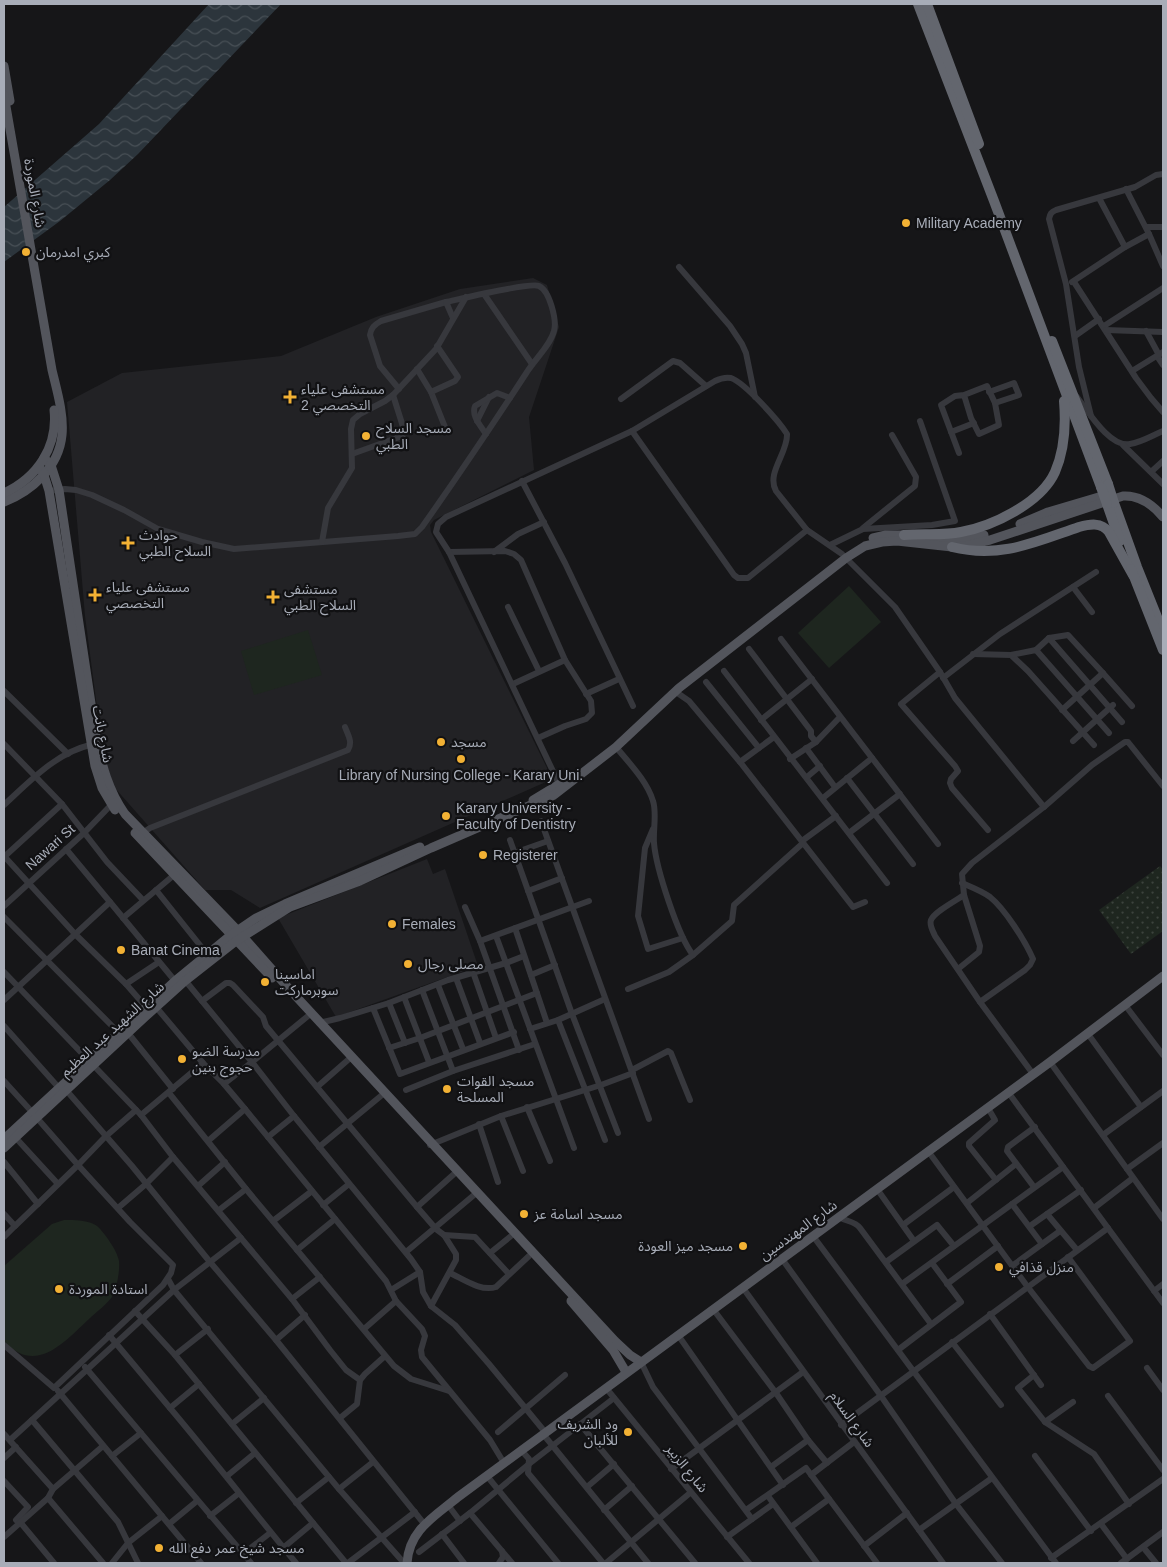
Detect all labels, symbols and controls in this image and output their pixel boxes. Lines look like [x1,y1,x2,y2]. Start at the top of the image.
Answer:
street label: شارع الموردة [18,157,49,229]
place label: Military Academy [916,215,1022,231]
marker: Military Academy [900,217,912,229]
place label: كبري امدرمان [36,244,111,263]
marker: كبري امدرمان [20,246,32,258]
place label: مستشفى علياء التخصصي 2 [301,381,385,416]
marker: مستشفى علياء التخصصي 2 [283,390,297,404]
place label: مسجد السلاح الطبي [376,420,452,455]
marker: مسجد السلاح الطبي [360,430,372,442]
place label: حوادث السلاح الطبي [139,527,211,562]
marker: حوادث السلاح الطبي [121,536,135,550]
place label: مستشفى علياء التخصصي [106,579,190,614]
place label: مستشفى السلاح الطبي [284,581,356,616]
marker: مستشفى علياء التخصصي [88,588,102,602]
marker: مستشفى السلاح الطبي [266,590,280,604]
street label: شارع بانت [87,704,116,765]
place label: مسجد [451,734,487,750]
marker: مسجد [435,736,447,748]
marker: Library of Nursing College - Karary Uni. [455,753,467,765]
place label: Library of Nursing College - Karary Uni. [339,767,583,783]
place label: Karary University - Faculty of Dentistry [456,800,576,832]
marker: Karary University - Faculty of Dentistry [440,810,452,822]
street label: Nawari St [22,821,78,873]
place label: Registerer [493,847,558,863]
marker: Registerer [477,849,489,861]
place label: Females [402,916,456,932]
marker: Females [386,918,398,930]
place label: Banat Cinema [131,942,220,958]
marker: Banat Cinema [115,944,127,956]
place label: مصلى رجال [418,956,484,973]
marker: مصلى رجال [402,958,414,970]
place label: اماسينا سوبرماركت [275,966,338,999]
marker: اماسينا سوبرماركت [259,976,271,988]
street label: شارع الشهيد عبد العظيم [57,978,169,1082]
place label: مدرسة الضو حجوج بنين [192,1043,260,1078]
marker: مدرسة الضو حجوج بنين [176,1053,188,1065]
place label: مسجد القوات المسلحة [457,1073,534,1105]
marker: مسجد القوات المسلحة [441,1083,453,1095]
street label: شارع المهندسين [756,1196,842,1266]
place label: مسجد اسامة عز [533,1206,623,1223]
marker: مسجد اسامة عز [518,1208,530,1220]
place label: مسجد ميز العودة [638,1238,733,1255]
marker: مسجد ميز العودة [737,1240,749,1252]
place label: منزل قذافي [1009,1259,1074,1278]
marker: منزل قذافي [993,1261,1005,1273]
place label: استادة الموردة [69,1281,148,1298]
marker: استادة الموردة [53,1283,65,1295]
street label: شارع السلام [824,1388,878,1452]
place label: ود الشريف للألبان [558,1416,618,1449]
marker: ود الشريف للألبان [622,1426,634,1438]
street label: شارع الزبير [660,1440,711,1497]
place label: مسجد شيخ عمر دفع الله [169,1540,304,1559]
marker: مسجد شيخ عمر دفع الله [153,1542,165,1554]

